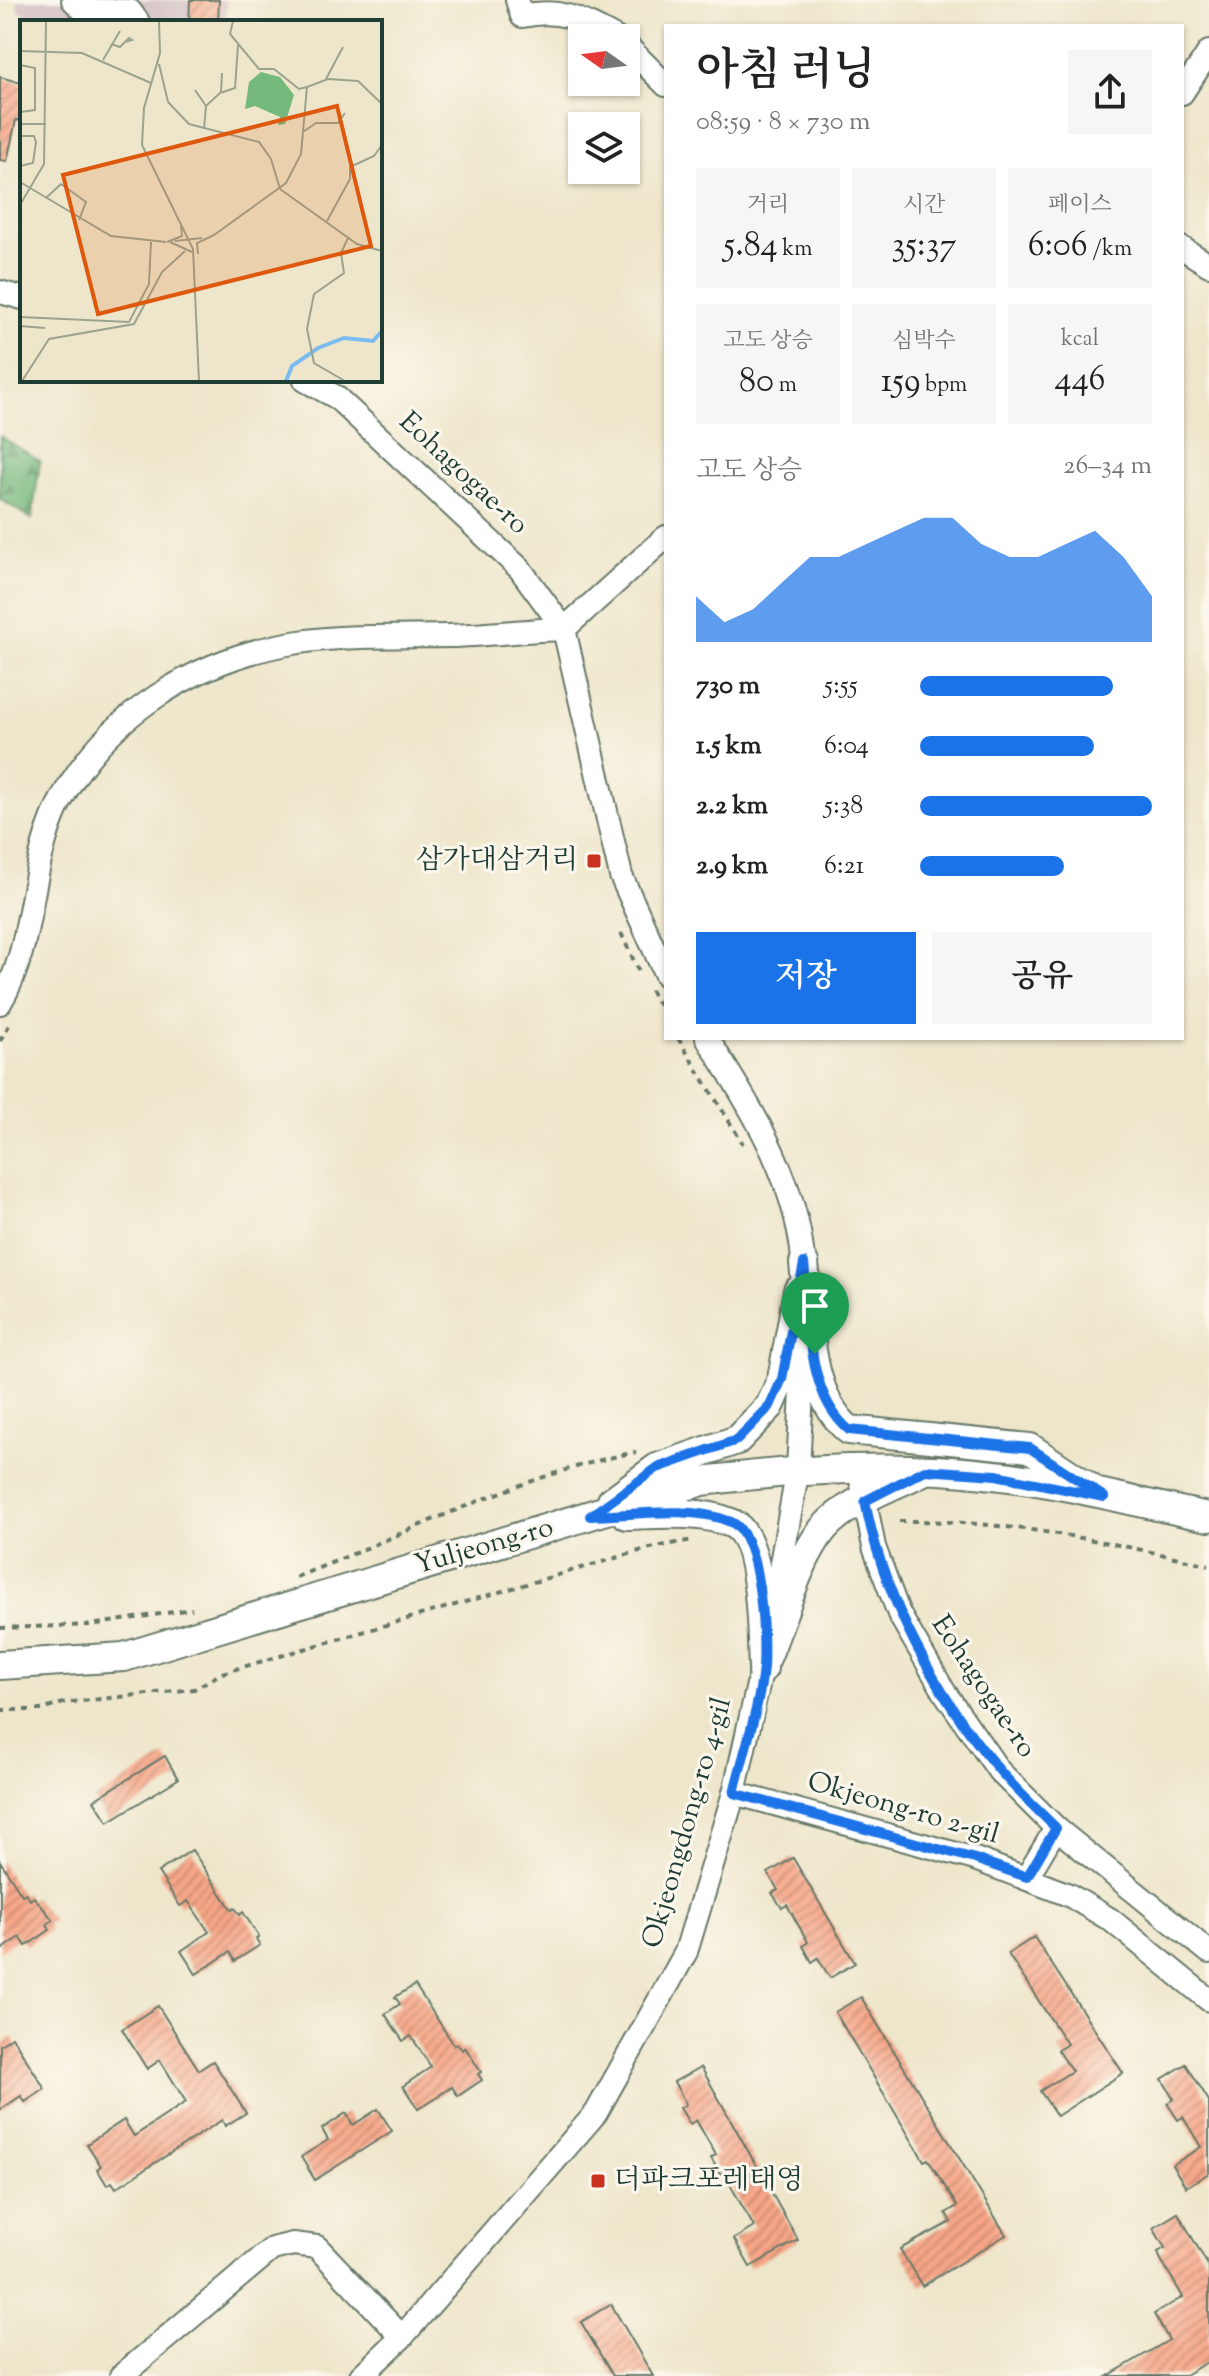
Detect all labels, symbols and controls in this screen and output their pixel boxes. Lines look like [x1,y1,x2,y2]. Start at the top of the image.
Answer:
inset map [20,20,382,382]
north arrow [568,24,640,96]
map controls [568,24,640,184]
text: 아침 러닝 [696,42,875,105]
button: share [1068,50,1152,134]
text: 08:59 · 8 × 730 m [696,104,871,141]
button: layers [568,112,640,184]
text: 거리 [747,190,789,222]
text: 시간 [903,190,945,222]
text: 페이스 [1048,190,1112,222]
text: 5.84 [724,222,778,271]
text: 35:37 [892,222,956,271]
text: 6:06 [1028,222,1088,271]
text: km [778,234,812,266]
text: /km [1088,234,1132,266]
text: kcal [1061,324,1099,356]
text: 고도 상승 [723,326,813,358]
text: 심박수 [892,326,956,358]
text: 446 [1055,356,1105,405]
text: 80 [739,358,774,407]
text: 159 [881,358,920,407]
text: m [774,370,797,402]
text: bpm [920,370,967,402]
street label: Eohagogae-ro [389,403,537,545]
text: 26–34 m [1063,448,1152,485]
text: 고도 상승 [696,453,802,490]
text: 730 m [696,668,760,705]
text: 5:55 [824,668,858,705]
text: 1.5 km [696,728,762,765]
text: 6:04 [824,728,869,765]
text: 2.2 km [696,788,768,825]
text: 5:38 [824,788,863,825]
place label: 삼가대삼거리 [416,841,578,881]
text: 2.9 km [696,848,768,885]
text: 6:21 [824,848,864,885]
marker: 삼가대삼거리 [585,852,603,870]
button: 저장 [696,932,916,1024]
button: 공유 [932,932,1152,1024]
pin [781,1272,849,1354]
icon: arrive [793,1284,837,1328]
street label: Yuljeong-ro [410,1508,558,1586]
street label: Eohagogae-ro [920,1608,1046,1766]
street label: Okjeongdong-ro 4-gil [633,1693,743,1953]
street label: Okjeong-ro 2-gil [802,1762,1004,1856]
place label: 더파크포레태영 [614,2161,803,2201]
marker: 더파크포레태영 [589,2172,607,2190]

